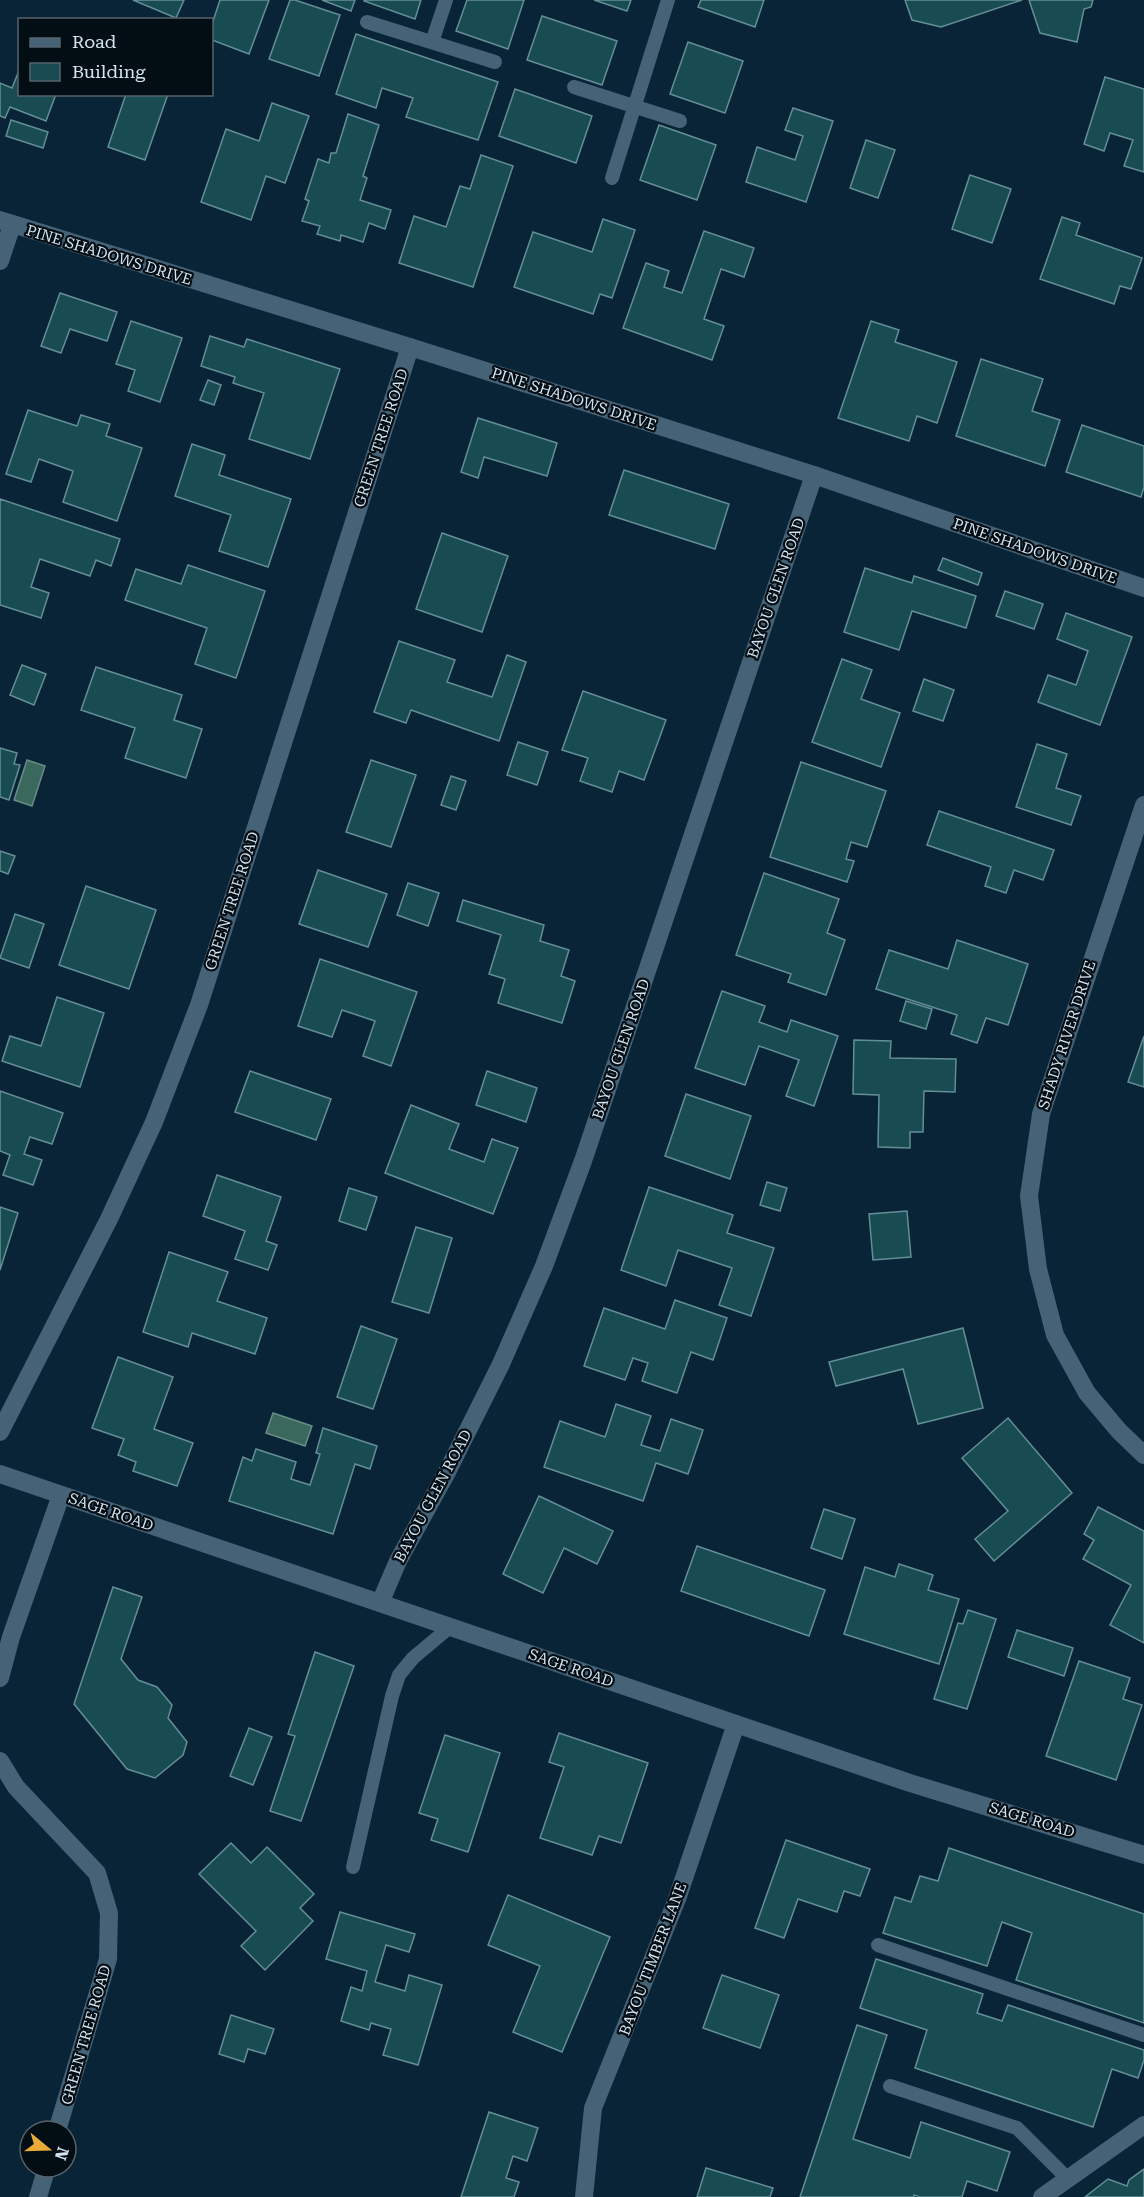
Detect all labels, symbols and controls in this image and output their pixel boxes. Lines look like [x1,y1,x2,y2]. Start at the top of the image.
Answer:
legend [18,18,213,96]
text: Road [72,31,117,52]
text: Building [72,61,146,82]
street label: PINE SHADOWS DRIVE [24,221,194,289]
street label: PINE SHADOWS DRIVE [489,364,659,434]
street label: GREEN TREE ROAD [350,366,412,510]
street label: PINE SHADOWS DRIVE [951,514,1119,588]
street label: BAYOU GLEN ROAD [743,515,809,661]
street label: GREEN TREE ROAD [201,829,263,973]
street label: SHADY RIVER DRIVE [1034,958,1100,1112]
street label: BAYOU GLEN ROAD [588,976,654,1122]
street label: BAYOU GLEN ROAD [390,1427,476,1565]
street label: SAGE ROAD [66,1489,156,1535]
street label: SAGE ROAD [526,1645,616,1691]
street label: SAGE ROAD [987,1798,1077,1842]
street label: BAYOU TIMBER LANE [616,1880,690,2038]
street label: GREEN TREE ROAD [57,1963,115,2107]
north arrow [18,2119,78,2179]
text: N [51,2145,73,2163]

